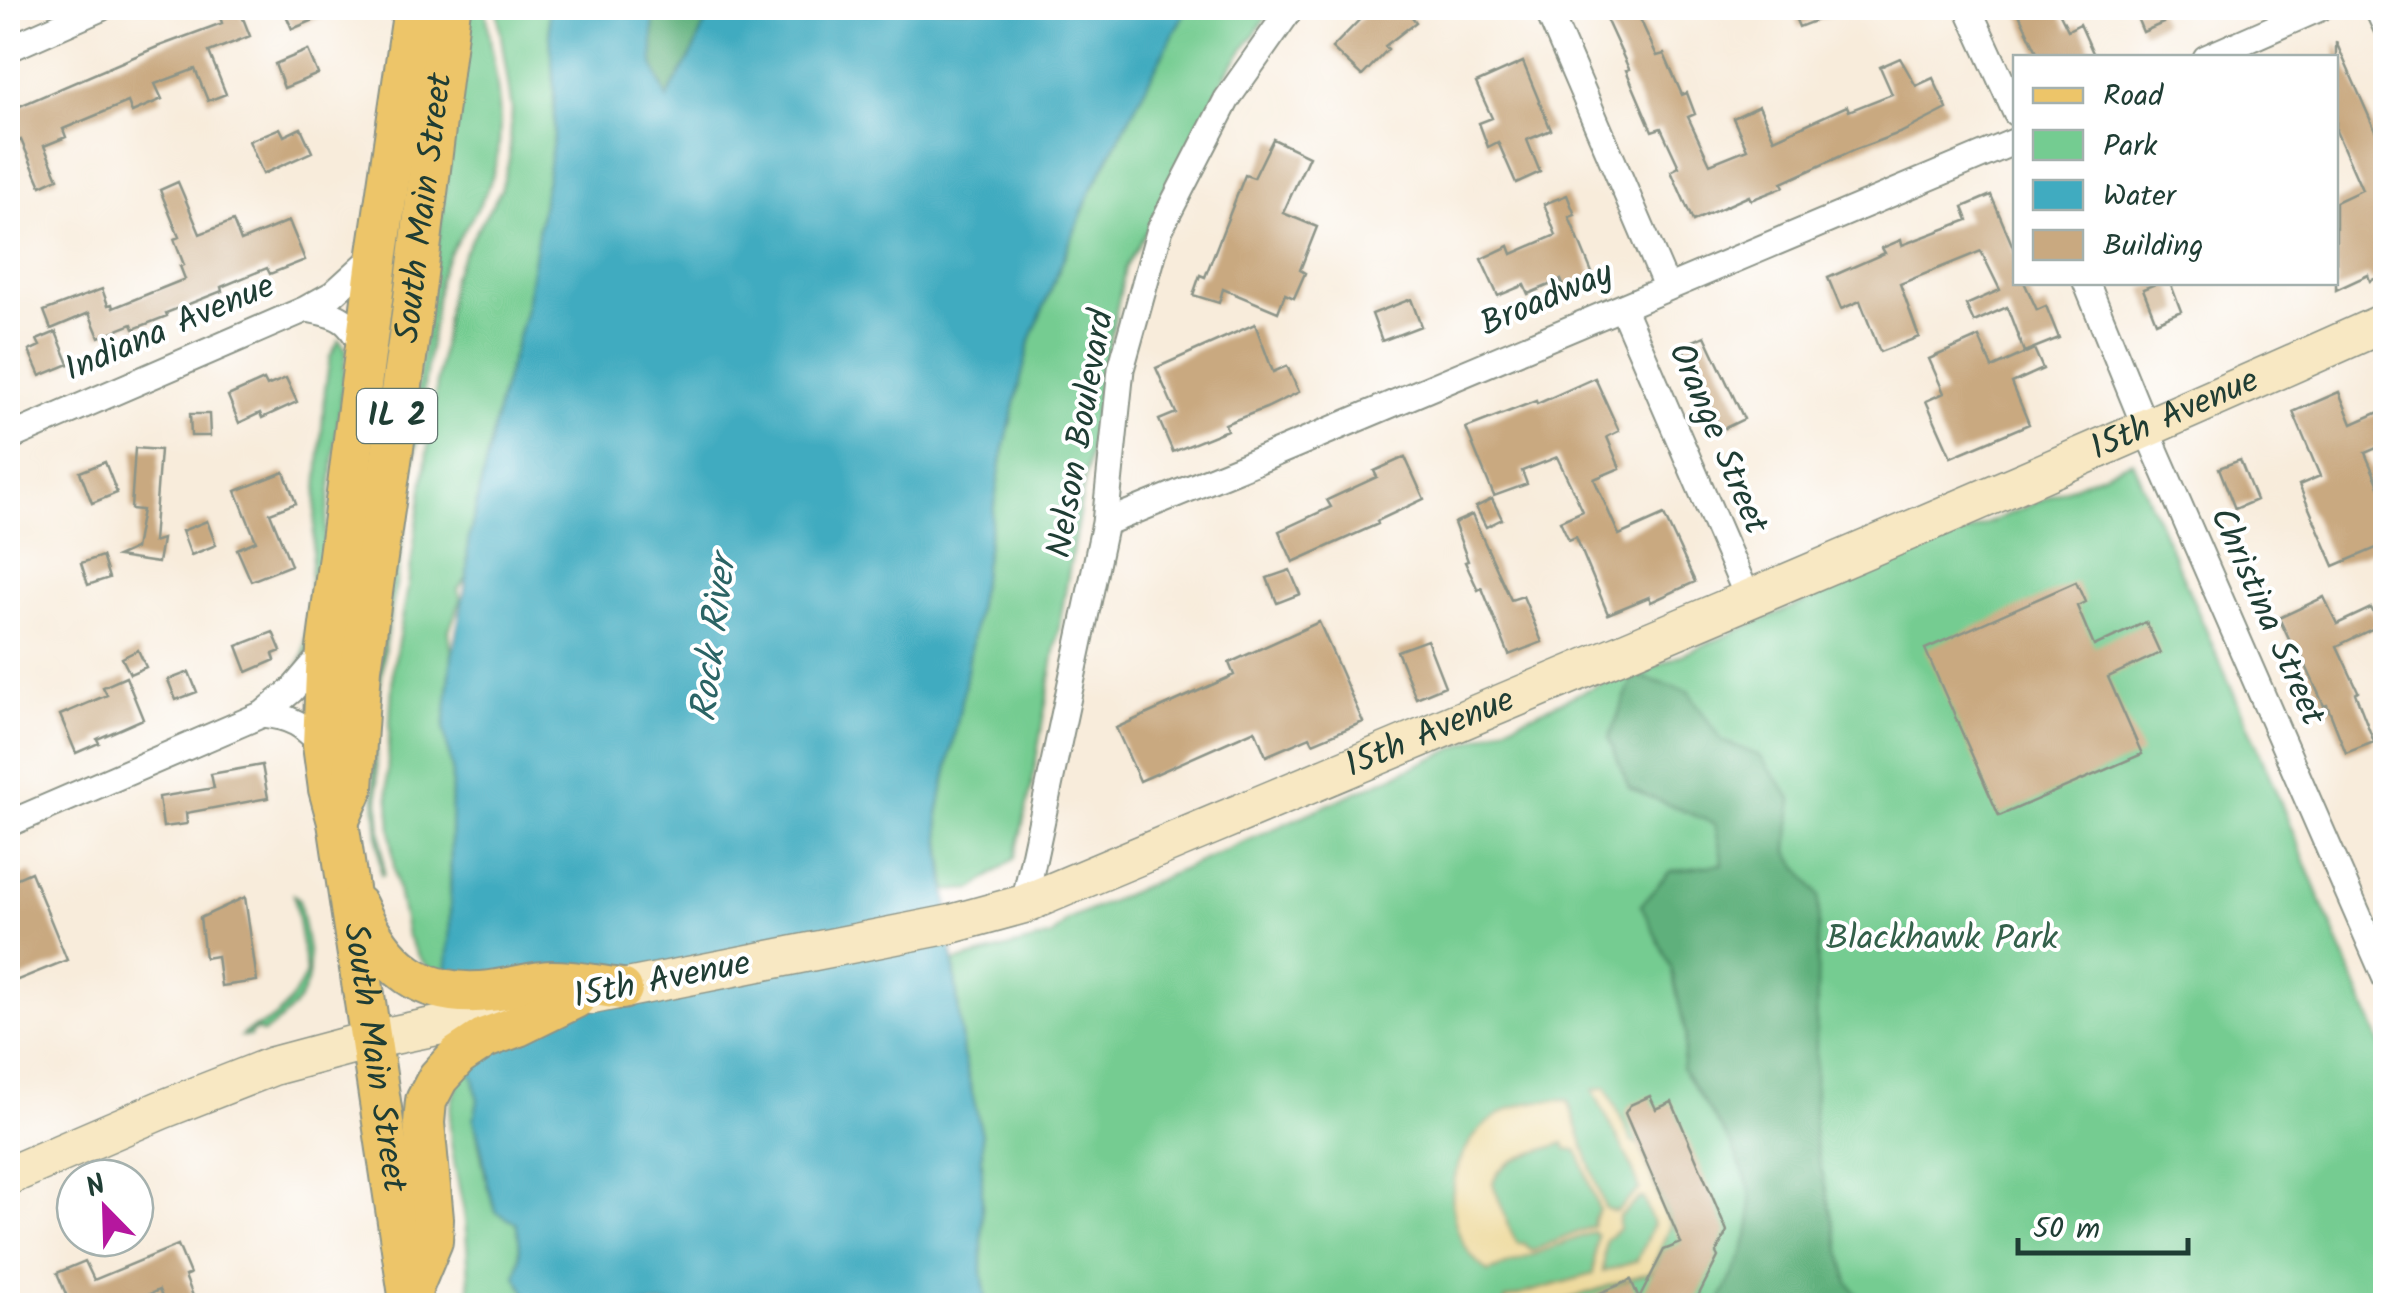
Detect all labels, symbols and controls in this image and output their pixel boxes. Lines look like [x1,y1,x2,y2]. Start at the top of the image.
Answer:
legend [2013,55,2338,285]
street label: South Main Street [380,69,470,347]
text: Road [2103,73,2164,121]
text: Park [2103,123,2158,171]
text: Water [2103,173,2178,221]
text: Building [2103,223,2203,271]
street label: Broadway [1472,247,1623,353]
street label: Indiana Avenue [56,259,284,399]
street label: Nelson Boulevard [1033,304,1132,562]
street label: Orange Street [1652,334,1783,544]
street label: 15th Avenue [2082,354,2269,477]
road number: IL 2 [357,389,437,443]
street label: Christina Street [2193,499,2339,736]
water label: Rock River [675,545,756,725]
street label: 15th Avenue [1337,673,1524,794]
park label: Blackhawk Park [1826,912,2059,968]
street label: South Main Street [326,919,421,1197]
street label: 15th Avenue [569,936,756,1026]
north arrow [55,1158,155,1258]
text: N [79,1163,113,1211]
scale bar [2018,1193,2188,1255]
text: 50 m [2033,1206,2100,1254]

